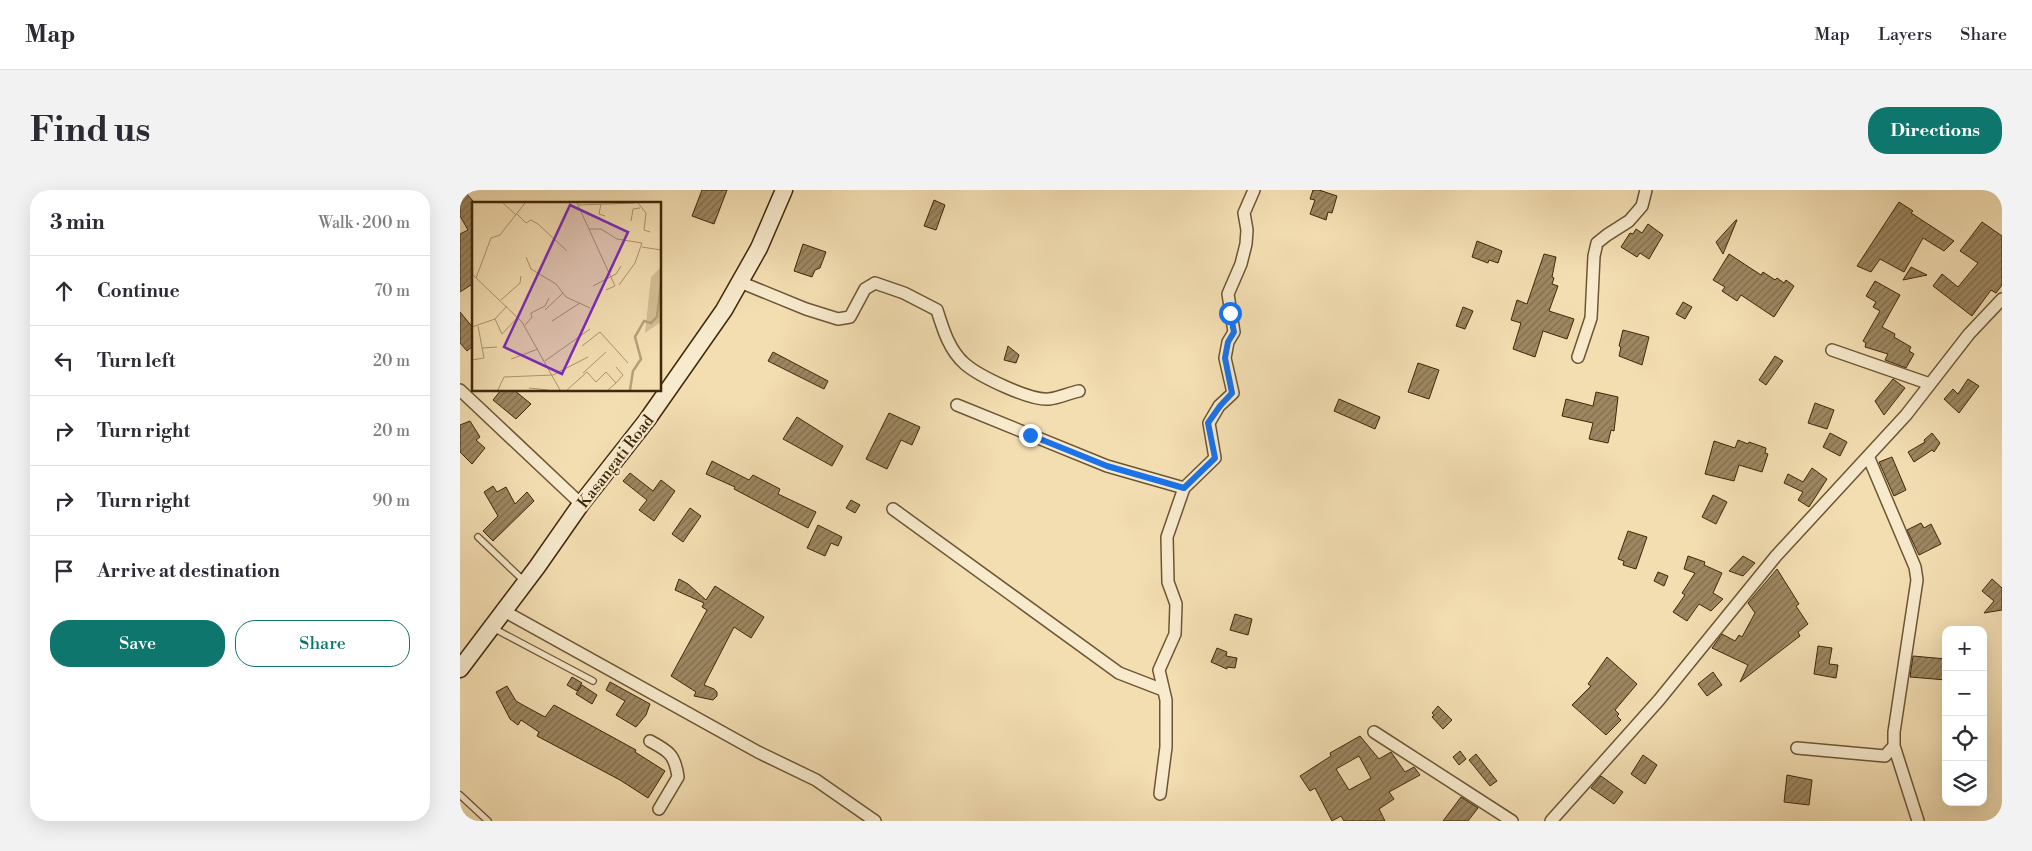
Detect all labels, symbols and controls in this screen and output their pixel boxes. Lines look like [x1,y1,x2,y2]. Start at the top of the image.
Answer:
text: Map [25,20,75,50]
text: Map [1815,23,1850,46]
text: Layers [1878,23,1932,46]
text: Share [1960,23,2007,46]
button: Directions [1868,107,2002,154]
text: Find us [30,109,150,152]
inset map [472,202,661,391]
text: 3 min [50,210,105,236]
text: Walk · 200 m [318,213,410,233]
icon: ahead [50,277,78,305]
text: Continue [97,279,180,303]
text: 70 m [374,281,410,301]
route start [1219,302,1242,325]
icon: left [50,347,78,375]
text: Turn left [97,349,176,373]
text: 20 m [373,351,410,371]
street label: Kasangati Road [573,411,658,512]
icon: right [50,417,78,445]
text: Turn right [97,419,190,443]
text: 20 m [373,421,410,441]
route end [1019,424,1042,447]
icon: right [50,487,78,515]
text: Turn right [97,489,190,513]
text: 90 m [372,491,410,511]
icon: arrive [50,557,78,585]
text: Arrive at destination [97,559,280,583]
button: Save [50,620,225,667]
button: Share [235,620,410,667]
map controls [1942,626,1987,806]
button: + [1942,626,1987,671]
button: − [1942,671,1987,716]
button: locate [1942,716,1987,761]
button: layers [1942,761,1987,806]

